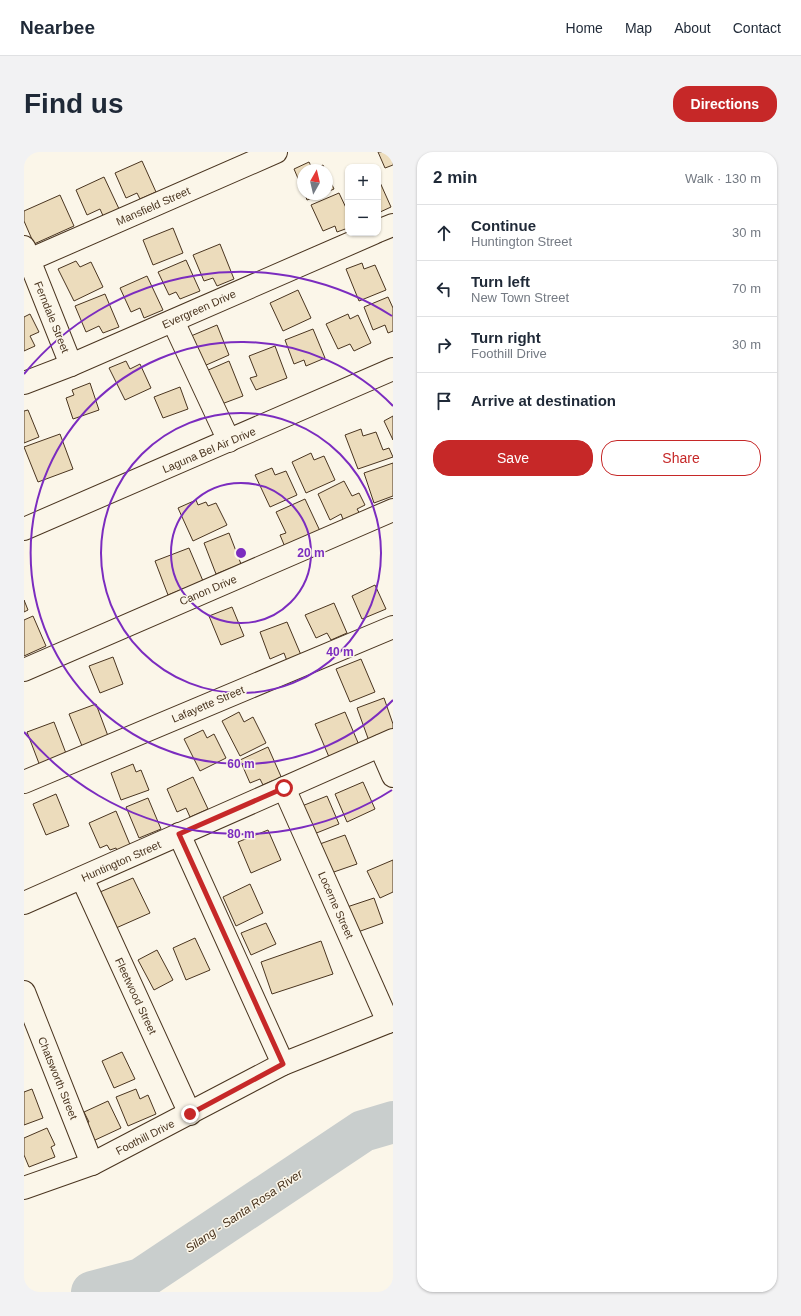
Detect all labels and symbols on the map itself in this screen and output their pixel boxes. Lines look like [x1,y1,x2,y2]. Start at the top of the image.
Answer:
north arrow [297,164,333,200]
street label: Mansfield Street [114,184,192,228]
street label: Ferndale Street [32,280,72,354]
street label: Evergreen Drive [160,287,238,331]
street label: Laguna Bel Air Drive [161,425,257,475]
centre of rings [234,546,248,560]
text: 20 m [297,546,325,560]
street label: Canon Drive [178,573,238,607]
text: 40 m [326,645,354,659]
street label: Lafayette Street [170,683,246,725]
text: 60 m [227,757,255,771]
route start [275,779,293,797]
text: 80 m [227,827,255,841]
street label: Huntington Street [79,838,163,884]
street label: Locerne Street [316,870,356,940]
street label: Fleetwood Street [113,956,159,1036]
street label: Chatsworth Street [36,1035,80,1121]
route end [181,1105,199,1123]
street label: Foothill Drive [114,1117,176,1157]
water label: Silang - Santa Rosa River [183,1166,306,1255]

